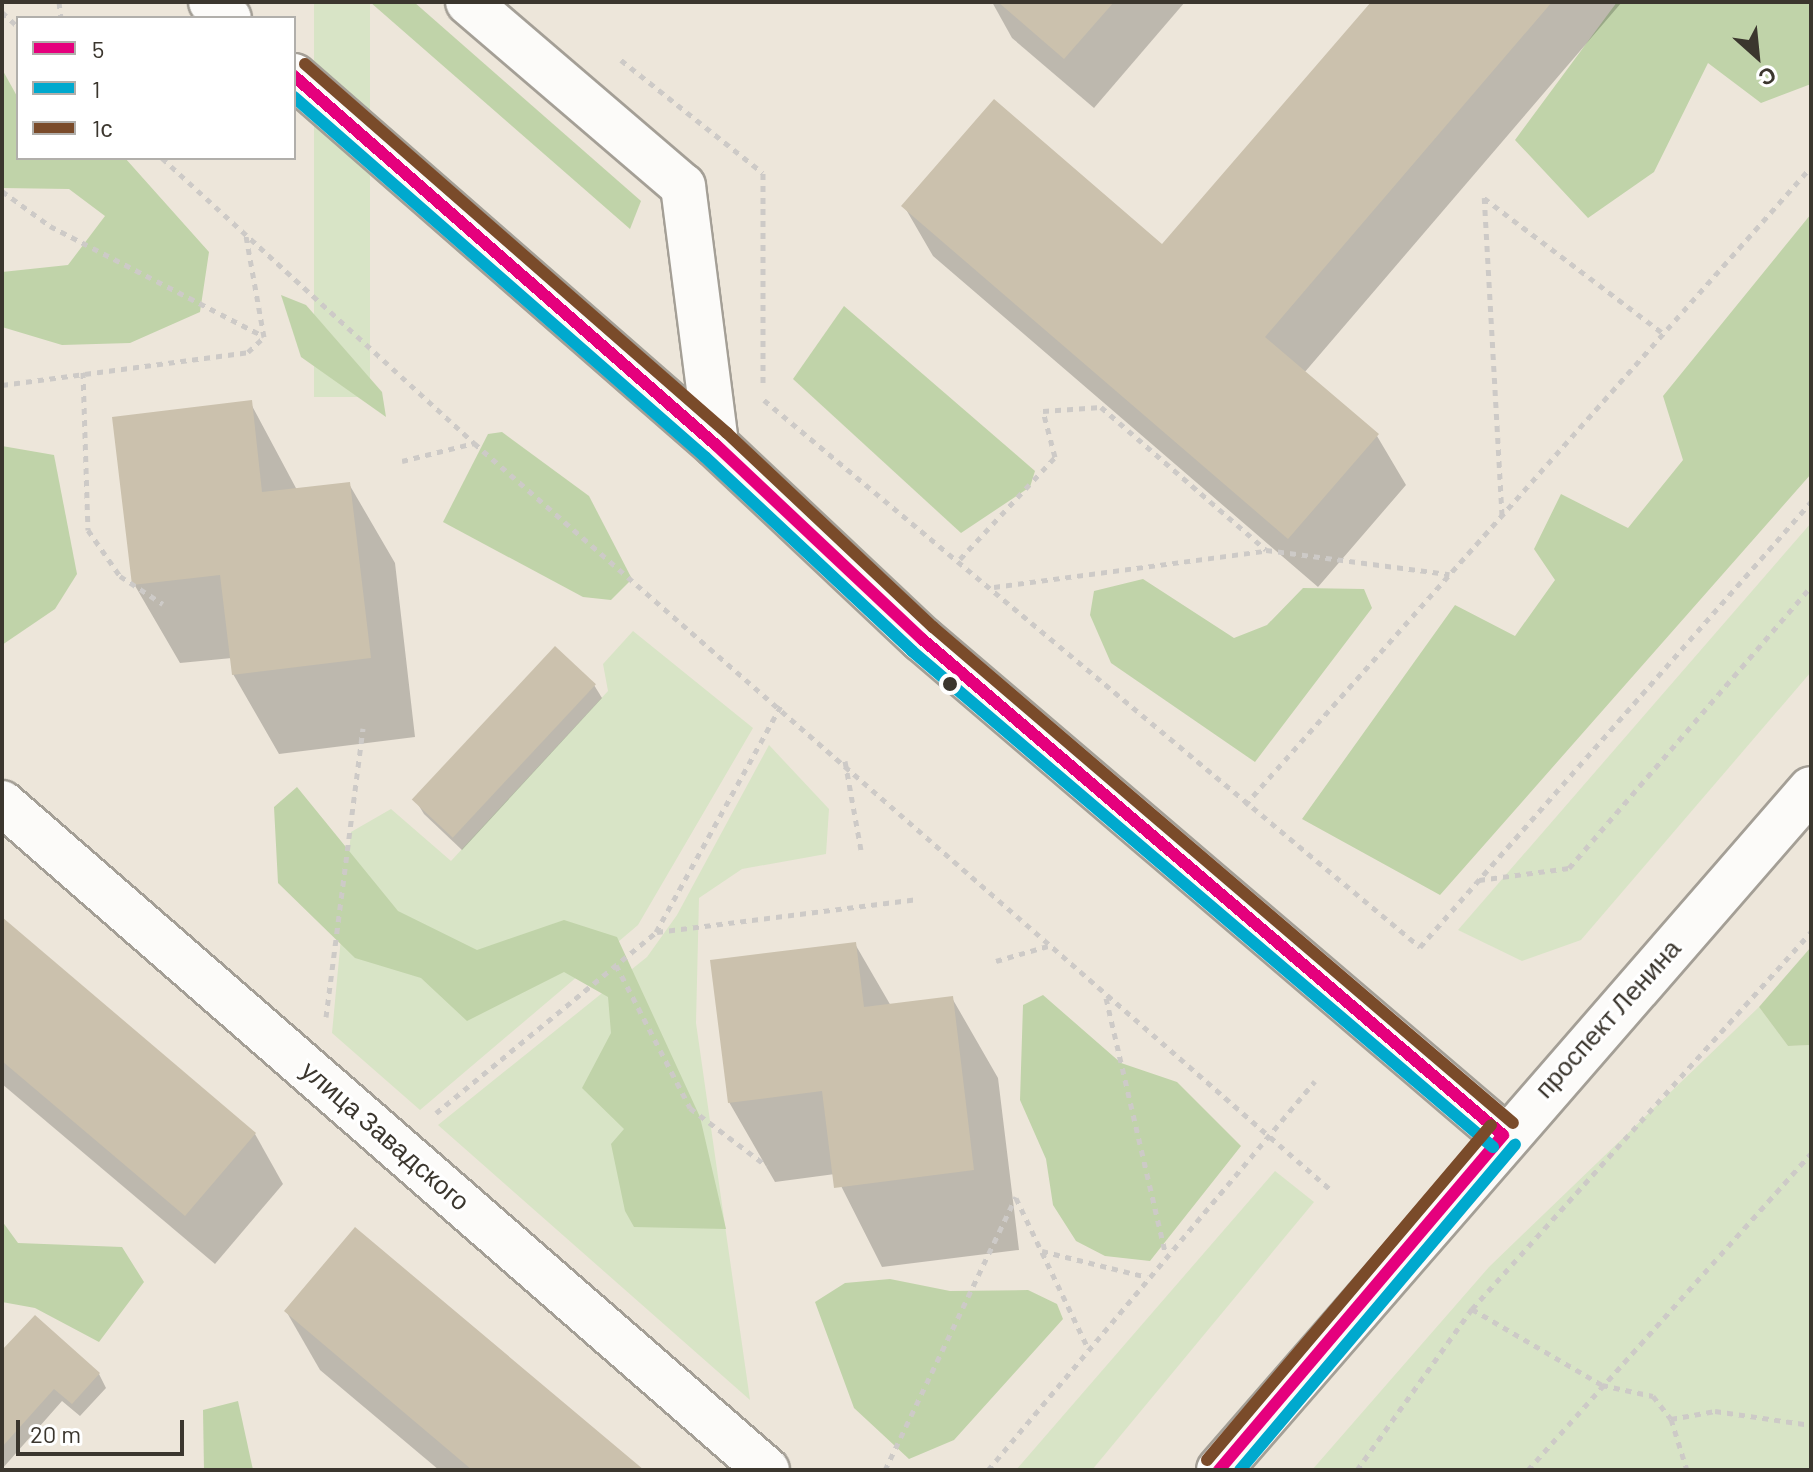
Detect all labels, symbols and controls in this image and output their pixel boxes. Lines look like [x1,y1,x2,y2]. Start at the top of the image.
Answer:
legend [16,16,296,160]
north arrow [1717,16,1797,96]
text: 5 [92,34,104,63]
text: С [1755,62,1781,93]
text: 1 [92,74,100,103]
text: 1с [92,113,112,142]
unlabelled marker [942,676,958,692]
street label: проспект Ленина [1528,932,1686,1104]
street label: улица Завадского [296,1054,476,1216]
scale bar [20,1404,188,1454]
text: 20 m [30,1419,81,1448]

